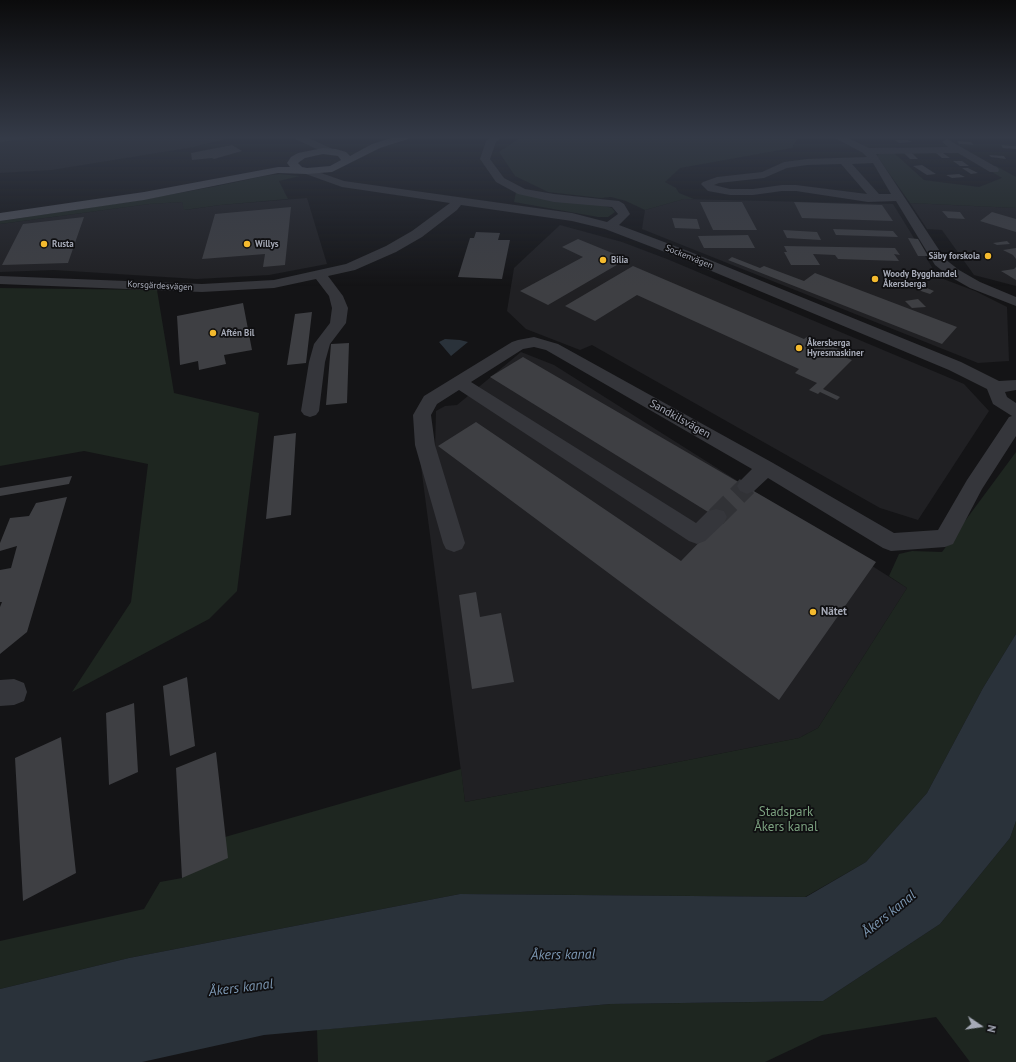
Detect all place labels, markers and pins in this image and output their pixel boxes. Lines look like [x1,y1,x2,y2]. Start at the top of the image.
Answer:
marker: Rusta [39,239,49,249]
place label: Rusta [52,239,74,249]
marker: Willys [242,239,252,249]
place label: Willys [255,239,279,249]
place label: Säby forskola [929,251,980,261]
marker: Säby forskola [983,251,993,261]
marker: Bilia [598,255,608,265]
place label: Bilia [611,255,628,265]
place label: Woody Bygghandel Åkersberga [883,269,957,290]
marker: Woody Bygghandel Åkersberga [870,274,880,284]
marker: Aftén Bil [208,328,218,338]
place label: Aftén Bil [221,328,254,338]
place label: Åkersberga Hyresmaskiner [807,338,864,359]
marker: Åkersberga Hyresmaskiner [794,343,804,353]
place label: Nätet [821,605,847,619]
marker: Nätet [808,607,818,617]

